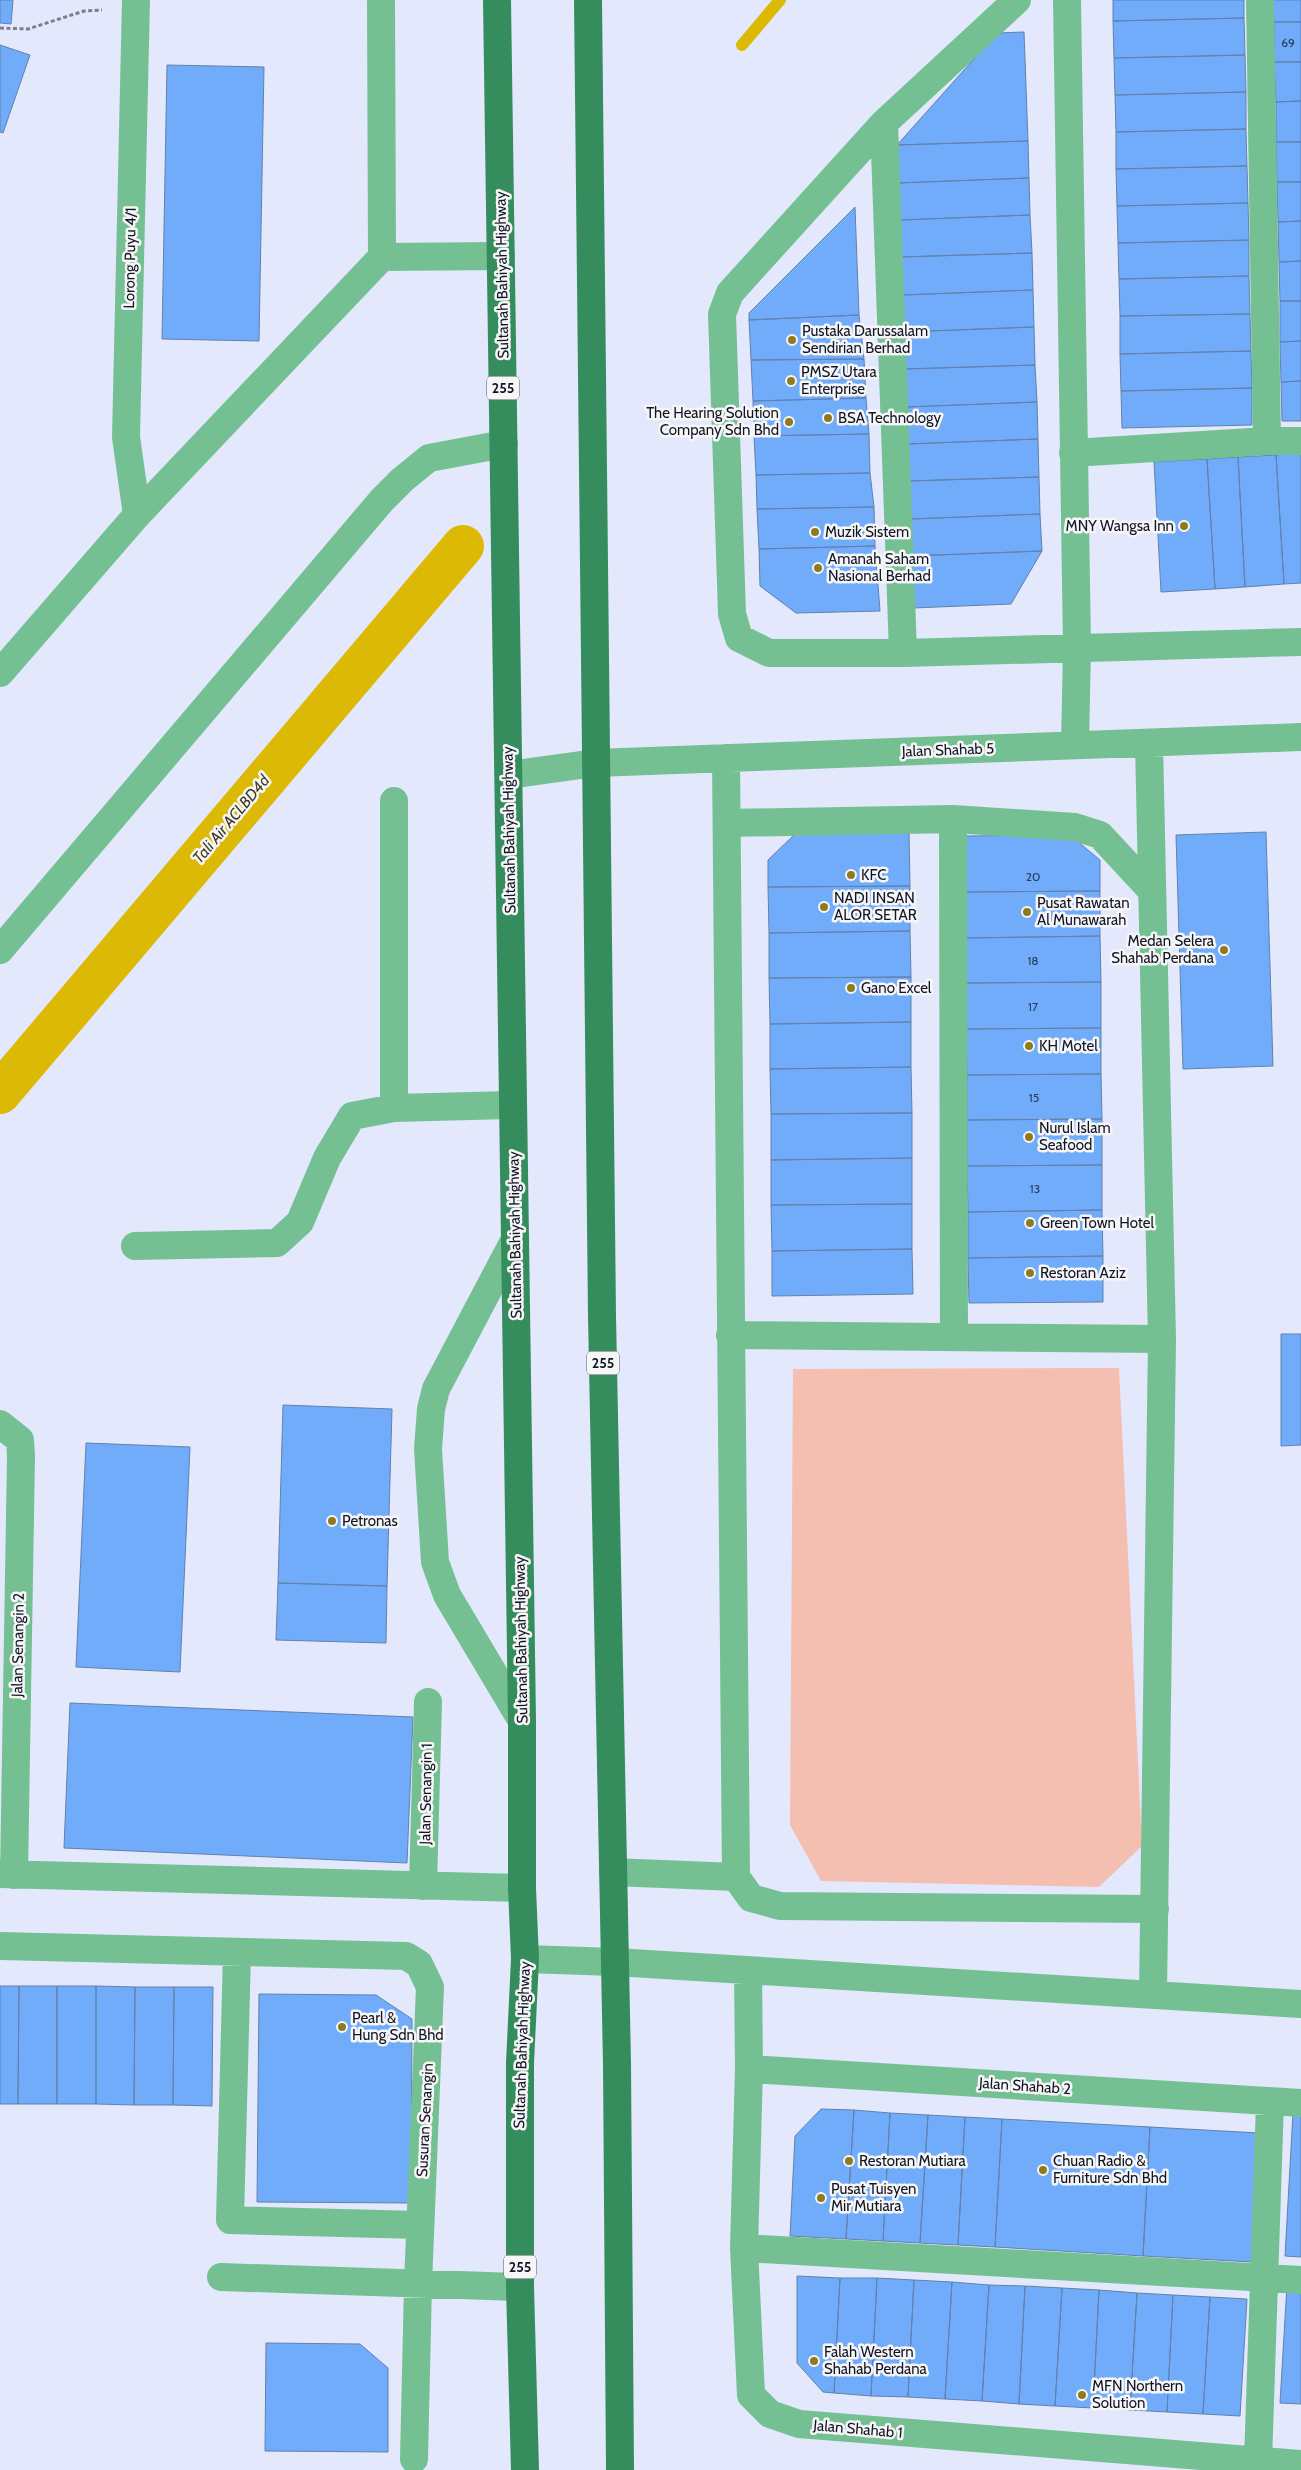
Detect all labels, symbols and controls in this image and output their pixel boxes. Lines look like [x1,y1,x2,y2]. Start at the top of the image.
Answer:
house number: 69 [1281,35,1295,50]
street label: Sultanah Bahiyah Highway [492,191,512,359]
street label: Lorong Puyu 4/1 [120,207,140,309]
place label: Pustaka Darussalam Sendirian Berhad [802,322,928,357]
marker: Pustaka Darussalam Sendirian Berhad [786,334,798,346]
place label: PMSZ Utara Enterprise [801,363,878,398]
marker: PMSZ Utara Enterprise [785,375,797,387]
road number: 255 [487,376,519,399]
place label: The Hearing Solution Company Sdn Bhd [646,404,779,439]
place label: BSA Technology [838,409,942,427]
marker: BSA Technology [822,412,834,424]
marker: The Hearing Solution Company Sdn Bhd [783,416,795,428]
place label: MNY Wangsa Inn [1066,517,1174,535]
marker: MNY Wangsa Inn [1178,520,1190,532]
place label: Muzik Sistem [825,523,909,541]
marker: Muzik Sistem [809,526,821,538]
place label: Amanah Saham Nasional Berhad [828,550,931,585]
marker: Amanah Saham Nasional Berhad [812,562,824,574]
street label: Jalan Shahab 5 [900,739,995,761]
street label: Sultanah Bahiyah Highway [499,746,519,914]
water label: Tali Air ACLBD4d [189,771,274,867]
place label: KFC [861,866,886,884]
marker: KFC [845,869,857,881]
house number: 20 [1026,869,1040,884]
place label: NADI INSAN ALOR SETAR [834,889,917,924]
place label: Pusat Rawatan Al Munawarah [1037,894,1130,929]
marker: NADI INSAN ALOR SETAR [818,901,830,913]
marker: Pusat Rawatan Al Munawarah [1021,906,1033,918]
place label: Medan Selera Shahab Perdana [1111,932,1215,967]
marker: Medan Selera Shahab Perdana [1218,944,1230,956]
house number: 18 [1027,953,1039,968]
place label: Gano Excel [861,979,932,997]
marker: Gano Excel [845,982,857,994]
house number: 17 [1028,999,1038,1014]
place label: KH Motel [1039,1037,1098,1055]
marker: KH Motel [1023,1040,1035,1052]
house number: 15 [1029,1090,1039,1105]
place label: Nurul Islam Seafood [1039,1119,1111,1154]
marker: Nurul Islam Seafood [1023,1131,1035,1143]
street label: Sultanah Bahiyah Highway [505,1151,525,1319]
house number: 13 [1030,1181,1040,1196]
place label: Green Town Hotel [1040,1214,1154,1232]
marker: Green Town Hotel [1024,1217,1036,1229]
place label: Restoran Aziz [1040,1264,1126,1282]
marker: Restoran Aziz [1024,1267,1036,1279]
road number: 255 [587,1352,619,1375]
place label: Petronas [342,1512,398,1530]
marker: Petronas [326,1515,338,1527]
street label: Sultanah Bahiyah Highway [511,1556,531,1724]
street label: Jalan Senangin 2 [8,1593,28,1698]
street label: Jalan Senangin 1 [416,1743,436,1846]
street label: Sultanah Bahiyah Highway [510,1961,534,2129]
place label: Pearl & Hung Sdn Bhd [352,2009,444,2044]
marker: Pearl & Hung Sdn Bhd [336,2021,348,2033]
street label: Susuran Senangin [413,2063,437,2177]
street label: Jalan Shahab 2 [977,2074,1072,2098]
place label: Restoran Mutiara [859,2152,966,2170]
place label: Chuan Radio & Furniture Sdn Bhd [1053,2152,1167,2187]
marker: Restoran Mutiara [843,2155,855,2167]
marker: Chuan Radio & Furniture Sdn Bhd [1037,2164,1049,2176]
place label: Pusat Tuisyen Mir Mutiara [831,2180,916,2215]
marker: Pusat Tuisyen Mir Mutiara [815,2192,827,2204]
road number: 255 [504,2256,536,2278]
place label: Falah Western Shahab Perdana [824,2343,928,2378]
marker: Falah Western Shahab Perdana [808,2355,820,2367]
place label: MFN Northern Solution [1092,2377,1183,2412]
marker: MFN Northern Solution [1076,2389,1088,2401]
street label: Jalan Shahab 1 [812,2416,903,2442]

